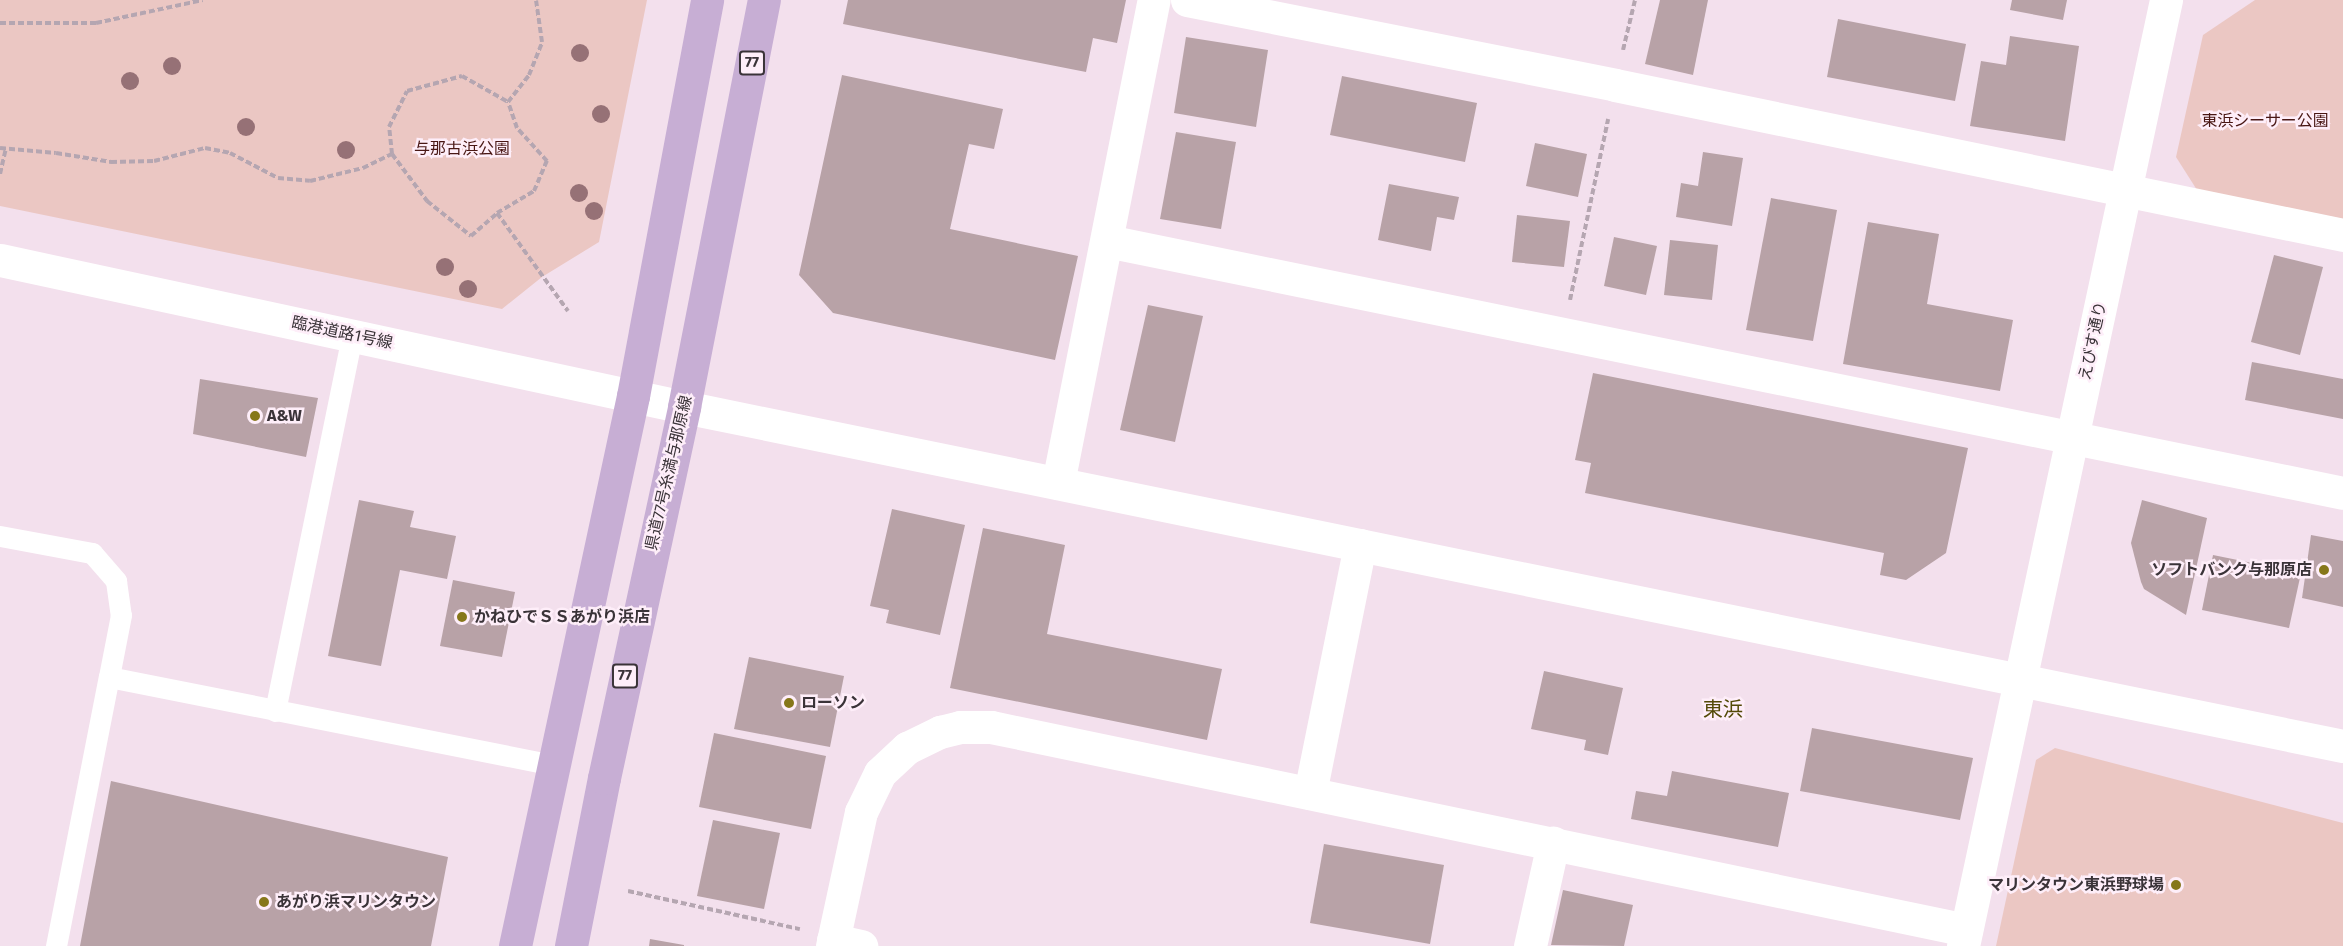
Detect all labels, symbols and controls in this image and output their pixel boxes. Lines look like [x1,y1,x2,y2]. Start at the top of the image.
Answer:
road number: 77 [738,51,766,75]
park label: 東浜シーサー公園 [2201,111,2329,131]
park label: 与那古浜公園 [414,139,510,159]
street label: えびす通り [2075,300,2111,382]
street label: 臨港道路1号線 [290,313,394,353]
street label: 県道77号糸満与那原線 [642,394,696,552]
place label: A&W [267,406,302,426]
marker: A&W [248,409,262,423]
place label: ソフトバンク与那原店 [2152,560,2312,580]
marker: ソフトバンク与那原店 [2317,563,2331,577]
place label: かねひでＳＳあがり浜店 [474,607,650,627]
marker: かねひでＳＳあがり浜店 [455,610,469,624]
road number: 77 [612,664,638,688]
place label: ローソン [801,693,865,713]
marker: ローソン [782,696,796,710]
district label: 東浜 [1703,697,1743,721]
place label: マリンタウン東浜野球場 [1988,875,2164,895]
marker: マリンタウン東浜野球場 [2169,878,2183,892]
place label: あがり浜マリンタウン [276,892,436,912]
marker: あがり浜マリンタウン [257,895,271,909]

